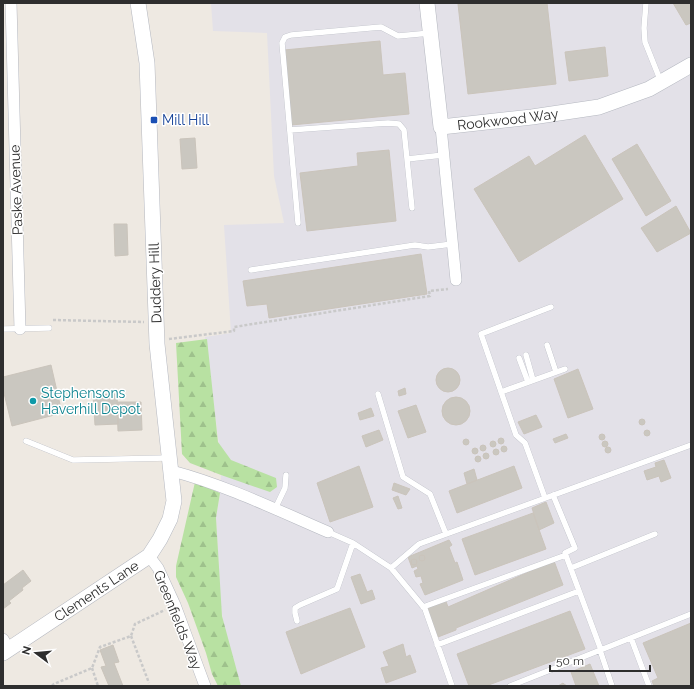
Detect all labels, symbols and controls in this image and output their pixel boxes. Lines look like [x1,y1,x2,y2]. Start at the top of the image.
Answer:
street label: Rookwood Way [456,105,560,133]
place label: Mill Hill [162,112,209,128]
marker: Mill Hill [149,115,159,125]
street label: Paske Avenue [6,144,26,236]
street label: Duddery Hill [146,242,164,324]
place label: Stephensons Haverhill Depot [41,385,141,417]
marker: Stephensons Haverhill Depot [28,396,38,406]
street label: Clements Lane [51,557,142,625]
street label: Greenfields Way [151,568,205,672]
north arrow [16,633,56,673]
text: N [19,645,34,656]
scale bar [550,647,650,673]
text: 50 m [556,654,584,668]

